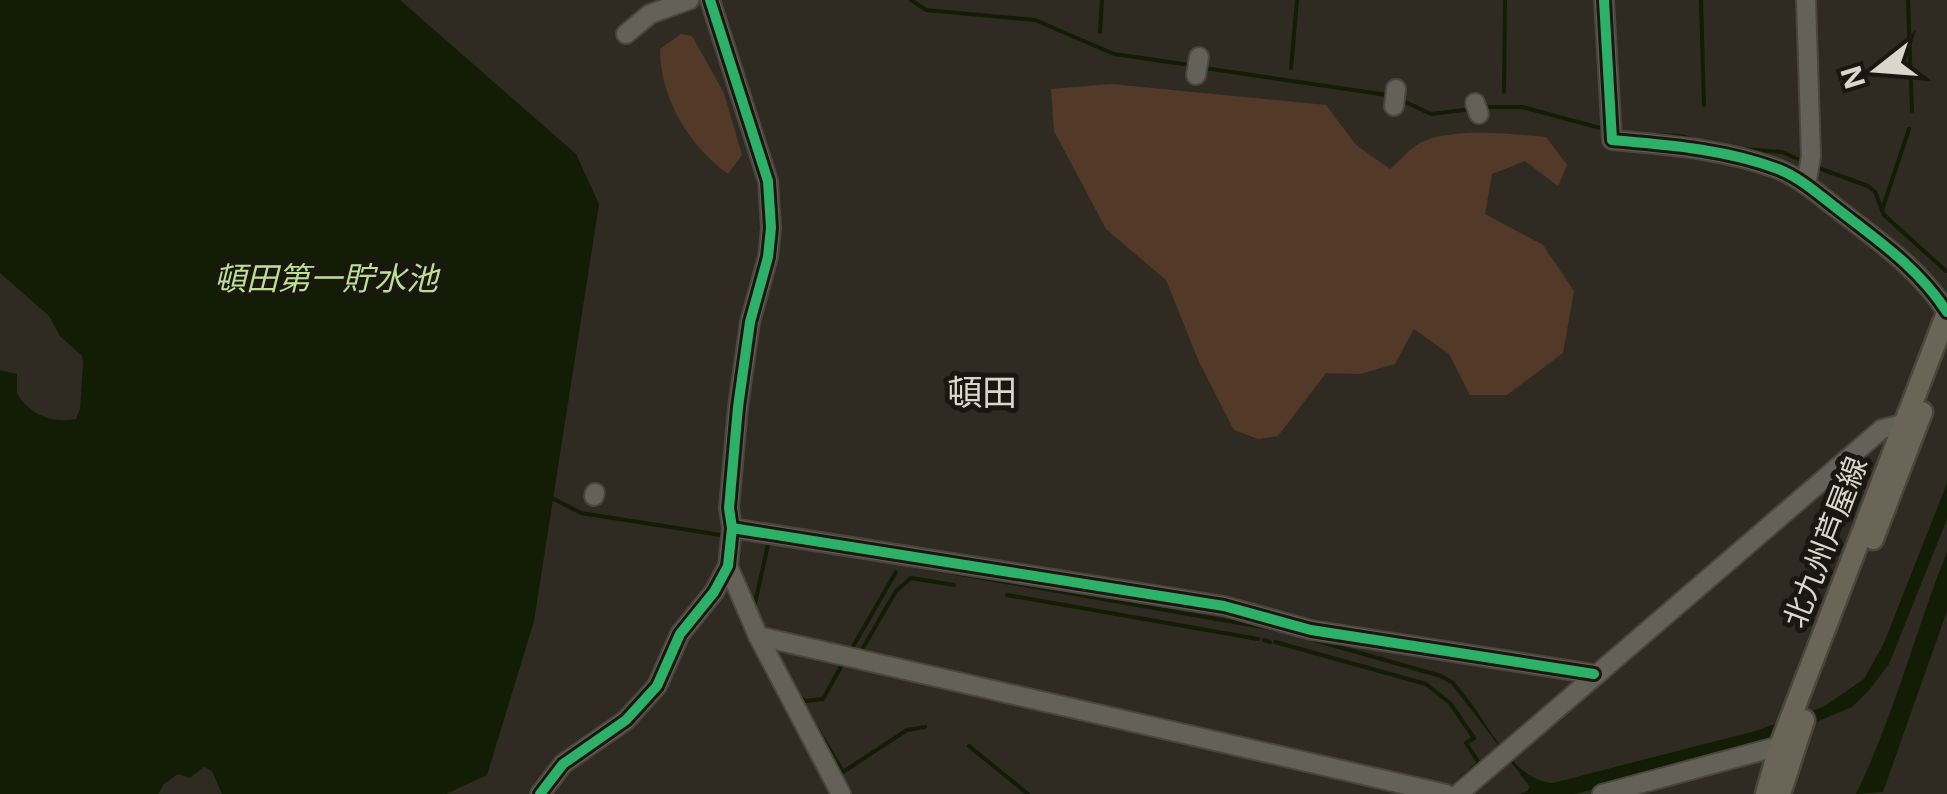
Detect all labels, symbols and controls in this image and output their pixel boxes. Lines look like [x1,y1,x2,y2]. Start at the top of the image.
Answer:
north arrow [1827,20,1927,120]
text: N [1834,62,1872,92]
water label: 頓田第一貯水池 [214,259,441,298]
district label: 頓田 [947,371,1017,413]
street label: 北九州芦屋線 [1776,452,1874,632]

